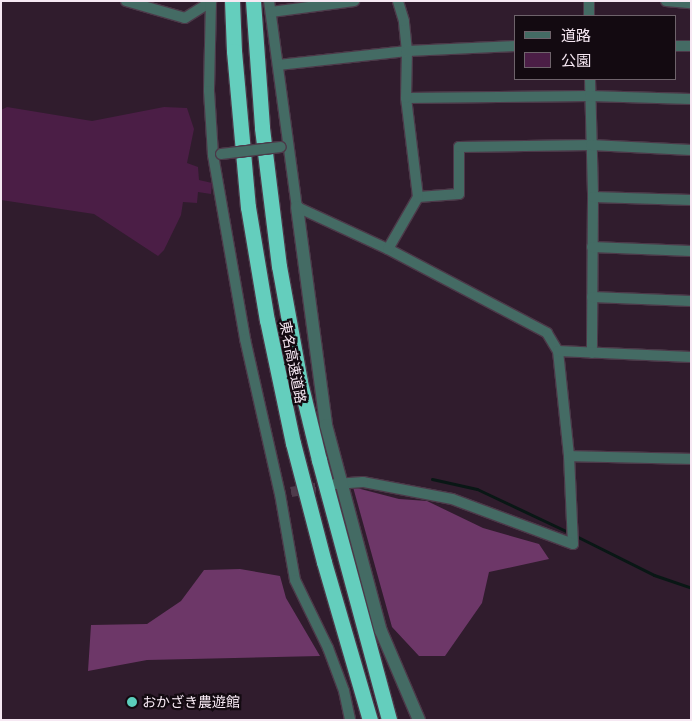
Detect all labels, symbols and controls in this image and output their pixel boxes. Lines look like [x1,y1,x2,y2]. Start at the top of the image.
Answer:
legend [514,15,677,80]
text: 道路 [561,26,591,45]
text: 公園 [561,51,591,70]
street label: 東名高速道路 [277,319,309,405]
place label: おかざき農遊館 [142,694,240,710]
marker: おかざき農遊館 [126,696,138,708]

